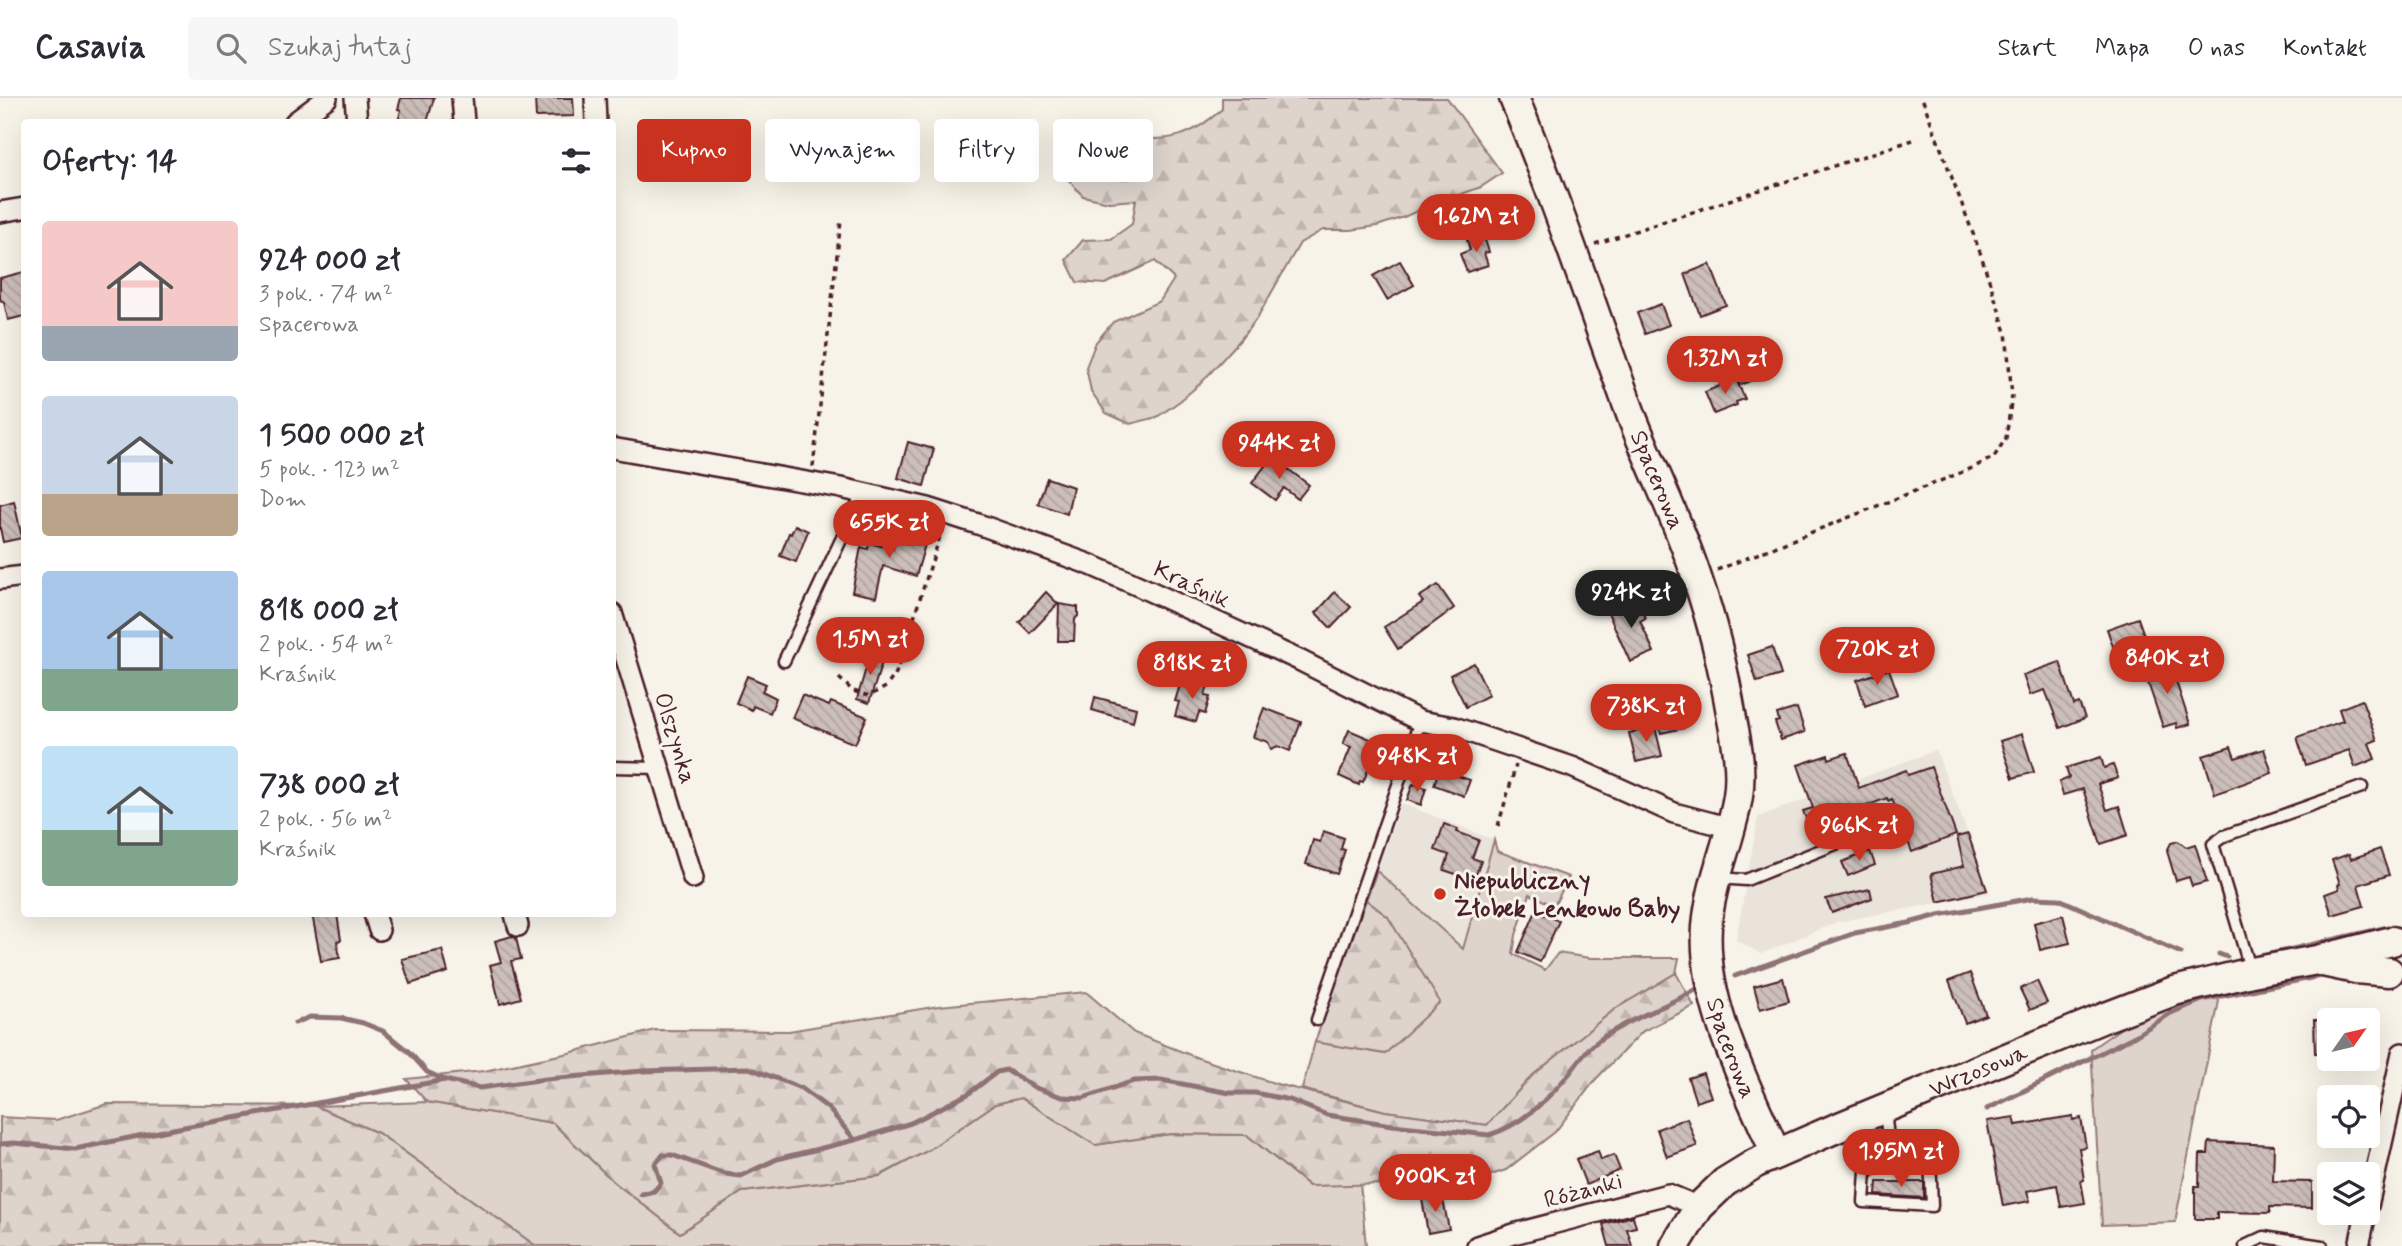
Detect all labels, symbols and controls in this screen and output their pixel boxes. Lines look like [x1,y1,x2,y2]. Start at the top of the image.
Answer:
search box [188,17,678,80]
text: Casavia [35,26,146,70]
icon: search [212,29,250,67]
text: Szukaj tutaj [268,31,412,65]
text: Start [1998,33,2057,64]
text: Mapa [2095,33,2150,64]
text: O nas [2188,33,2245,64]
text: Kontakt [2283,33,2367,64]
chip: Kupno [637,119,751,182]
chip: Wynajem [765,119,920,182]
chip: Filtry [934,119,1039,182]
chip: Nowe [1053,119,1153,182]
text: Oferty: 14 [42,142,177,181]
icon: filters [557,142,595,180]
pin: 1.62M zł [1404,194,1548,254]
text: 1.62M zł [1433,202,1519,232]
text: 924 000 zł [259,241,400,280]
icon: home [98,249,182,333]
text: 3 pok. · 74 m² [259,280,393,310]
text: Spacerowa [259,310,359,340]
pin: 1.32M zł [1653,336,1797,396]
text: 1.32M zł [1683,344,1767,374]
text: 1 500 000 zł [259,416,424,455]
pin: 944K zł [1214,422,1344,481]
icon: home [98,424,182,508]
street label: Spacerowa [1622,426,1691,534]
text: 944K zł [1238,429,1320,459]
text: 5 pok. · 123 m² [259,455,400,485]
text: Dom [259,485,307,515]
pin: 655K zł [824,500,954,560]
text: 655K zł [849,508,929,538]
street label: Kraśnik [1148,554,1235,616]
pin: 924K zł [1566,570,1696,630]
text: 924K zł [1591,578,1671,608]
text: 818 000 zł [259,591,398,630]
icon: home [98,599,182,683]
pin: 1.5M zł [805,618,935,677]
text: 1.5M zł [832,625,908,655]
pin: 720K zł [1812,628,1942,687]
text: 2 pok. · 54 m² [259,630,393,660]
text: 720K zł [1836,635,1918,665]
pin: 840K zł [2102,636,2232,696]
pin: 818K zł [1127,642,1257,701]
text: 840K zł [2125,644,2209,674]
text: 818K zł [1153,649,1231,679]
text: Kraśnik [259,660,336,690]
pin: 738K zł [1581,684,1711,744]
street label: Olszynka [646,689,703,788]
text: 738K zł [1607,692,1685,722]
pin: 948K zł [1352,734,1482,794]
text: 948K zł [1377,742,1457,772]
text: 738 000 zł [259,766,399,805]
icon: home [98,774,182,858]
pin: 966K zł [1794,804,1924,863]
text: 2 pok. · 56 m² [259,805,392,835]
text: 966K zł [1820,811,1898,841]
text: Kraśnik [259,835,336,865]
place label: Niepubliczny Żłobek Lenkowo Baby [1454,866,1680,925]
marker: Niepubliczny Żłobek Lenkowo Baby [1432,886,1448,902]
street label: Spacerowa [1698,995,1763,1103]
north arrow [2317,1008,2380,1071]
map controls [2317,1008,2380,1225]
street label: Wrzosowa [1925,1037,2033,1105]
button: locate [2317,1085,2380,1148]
pin: 1.95M zł [1829,1130,1973,1189]
text: 1.95M zł [1858,1137,1944,1167]
pin: 900K zł [1370,1154,1500,1214]
text: 900K zł [1395,1162,1475,1192]
button: layers [2317,1162,2380,1225]
street label: Różanki [1541,1166,1626,1217]

